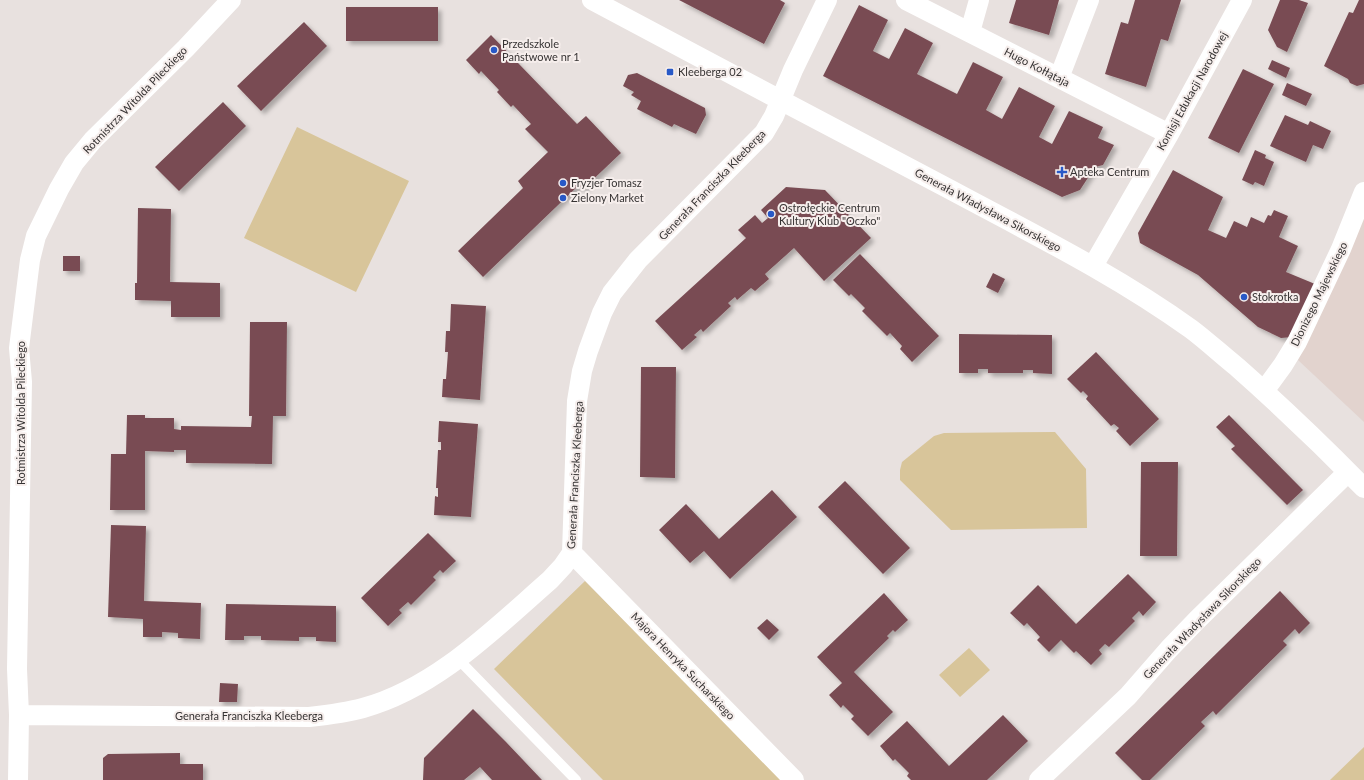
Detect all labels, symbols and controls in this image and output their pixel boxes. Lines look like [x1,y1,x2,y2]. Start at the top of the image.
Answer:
street label: Komisji Edukacji Narodowej [1154,29,1230,152]
place label: Przedszkole Państwowe nr 1 [502,37,580,63]
street label: Rotmistrza Witolda Pileckiego [80,43,189,156]
street label: Hugo Kołłątaja [1002,44,1072,89]
marker: Przedszkole Państwowe nr 1 [489,45,499,55]
place label: Kleeberga 02 [678,65,742,78]
marker: Kleeberga 02 [665,67,675,77]
street label: Generała Franciszka Kleeberga [656,127,768,242]
street label: Generała Władysława Sikorskiego [913,165,1064,254]
place label: Apteka Centrum [1070,165,1149,178]
marker: Apteka Centrum [1057,167,1067,177]
place label: Fryzjer Tomasz [571,176,642,189]
marker: Fryzjer Tomasz [558,178,568,188]
place label: Zielony Market [571,191,644,204]
marker: Zielony Market [558,193,568,203]
place label: Ostrołęckie Centrum Kultury Klub "Oczko" [779,201,880,227]
marker: Ostrołęckie Centrum Kultury Klub "Oczko" [766,209,776,219]
street label: Dionizego Majewskiego [1288,239,1349,348]
place label: Stokrotka [1252,290,1298,303]
marker: Stokrotka [1239,292,1249,302]
street label: Rotmistrza Witolda Pileckiego [14,341,27,485]
street label: Generała Franciszka Kleeberga [564,401,585,549]
street label: Generała Władysława Sikorskiego [1140,554,1263,681]
street label: Majora Henryka Sucharskiego [629,609,738,722]
street label: Generała Franciszka Kleeberga [175,709,323,722]

